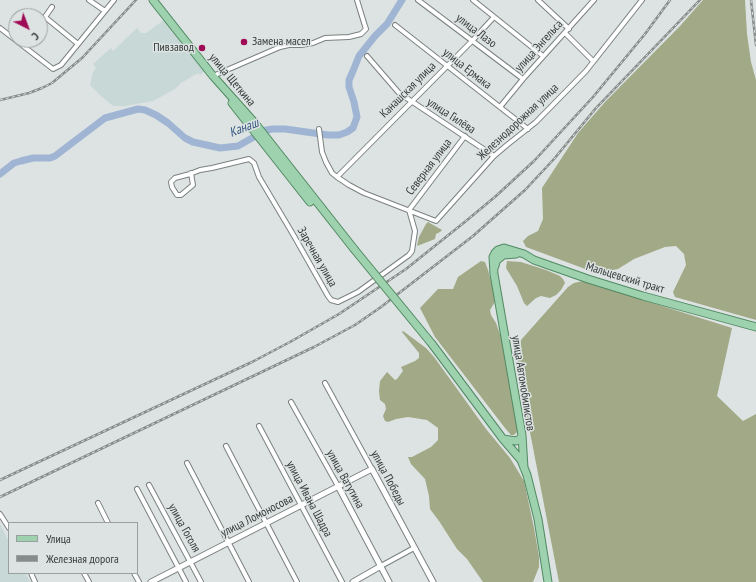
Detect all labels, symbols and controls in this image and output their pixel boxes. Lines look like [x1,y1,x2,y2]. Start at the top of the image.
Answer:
north arrow [8,8,48,48]
street label: улица Лазо [453,11,499,51]
street label: улица Энгельса [512,17,566,75]
text: С [29,29,42,43]
place label: Замена масел [252,35,311,49]
marker: Замена масел [239,37,249,47]
place label: Пивзавод [153,41,194,55]
marker: Пивзавод [197,43,207,53]
street label: улица Ермака [440,45,494,93]
street label: улица Щеткина [206,51,258,109]
street label: Канашская улица [377,59,439,121]
street label: Железнодорожная улица [474,81,562,163]
street label: улица Гилёва [424,95,478,137]
water label: Канаш [227,115,261,141]
street label: Северная улица [403,136,455,198]
street label: Заречная улица [294,224,340,290]
street label: Мальцевский тракт [584,259,666,297]
street label: улица Автомобилистов [508,334,538,432]
street label: улица Ватутина [323,447,367,511]
street label: улица Победы [367,448,409,508]
street label: улица Ивана Шадра [283,458,335,540]
street label: улица Ломоносова [218,492,296,540]
street label: улица Гоголя [165,501,203,555]
legend [8,522,138,574]
text: Улица [46,531,71,546]
text: Железная дорога [46,551,119,566]

